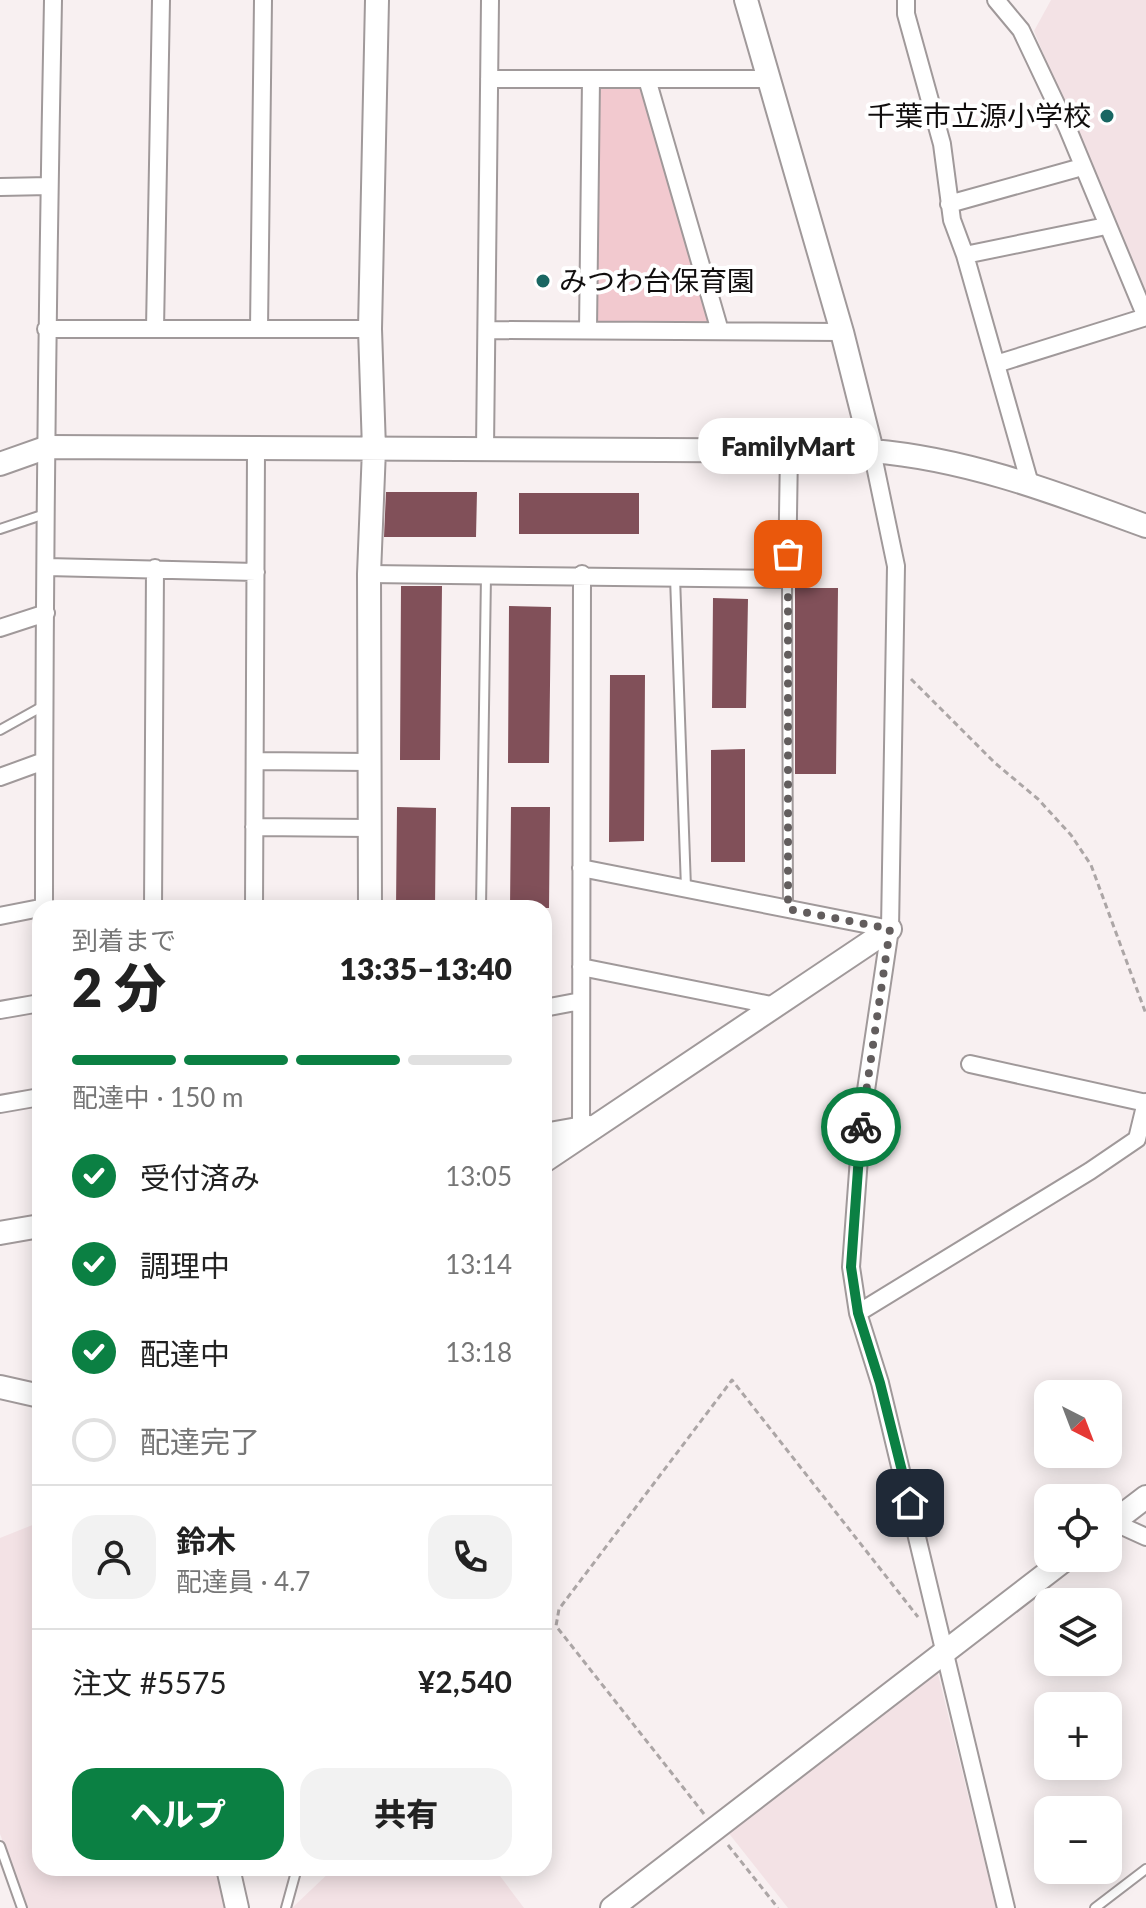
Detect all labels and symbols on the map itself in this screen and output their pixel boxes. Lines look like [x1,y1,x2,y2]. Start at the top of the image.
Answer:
place label: 千葉市立源小学校 [867,98,1091,132]
marker: 千葉市立源小学校 [1098,107,1116,125]
place label: みつわ台保育園 [559,263,755,297]
marker: みつわ台保育園 [534,272,552,290]
callout: FamilyMart [698,418,878,474]
pin [754,520,822,588]
courier [821,1087,901,1167]
north arrow [1034,1380,1122,1468]
pin [876,1469,944,1537]

